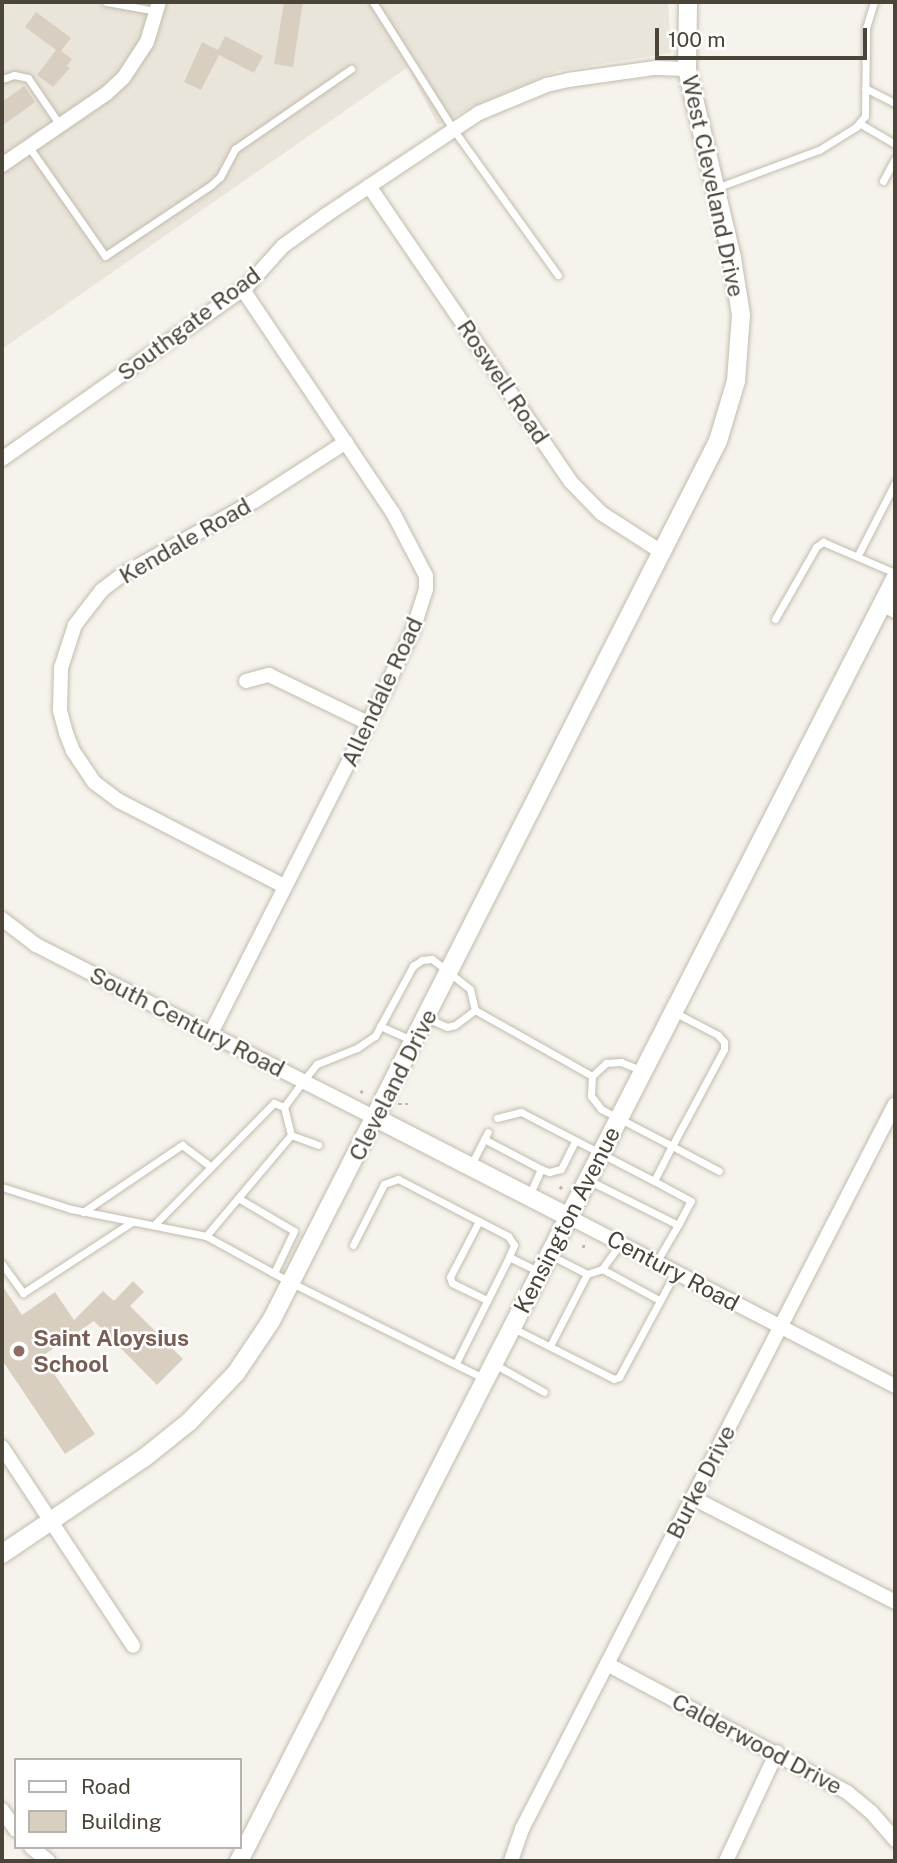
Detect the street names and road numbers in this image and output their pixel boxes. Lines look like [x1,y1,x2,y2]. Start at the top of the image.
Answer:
street label: West Cleveland Drive [676,72,750,300]
street label: Southgate Road [112,261,266,387]
street label: Roswell Road [451,315,555,449]
street label: Kendale Road [114,492,256,590]
street label: Allendale Road [335,613,429,771]
street label: South Century Road [85,961,289,1083]
street label: Cleveland Drive [343,1005,443,1165]
street label: Kensington Avenue [508,1122,626,1318]
street label: Century Road [602,1225,744,1317]
street label: Burke Drive [661,1421,741,1543]
street label: Calderwood Drive [667,1687,847,1801]

